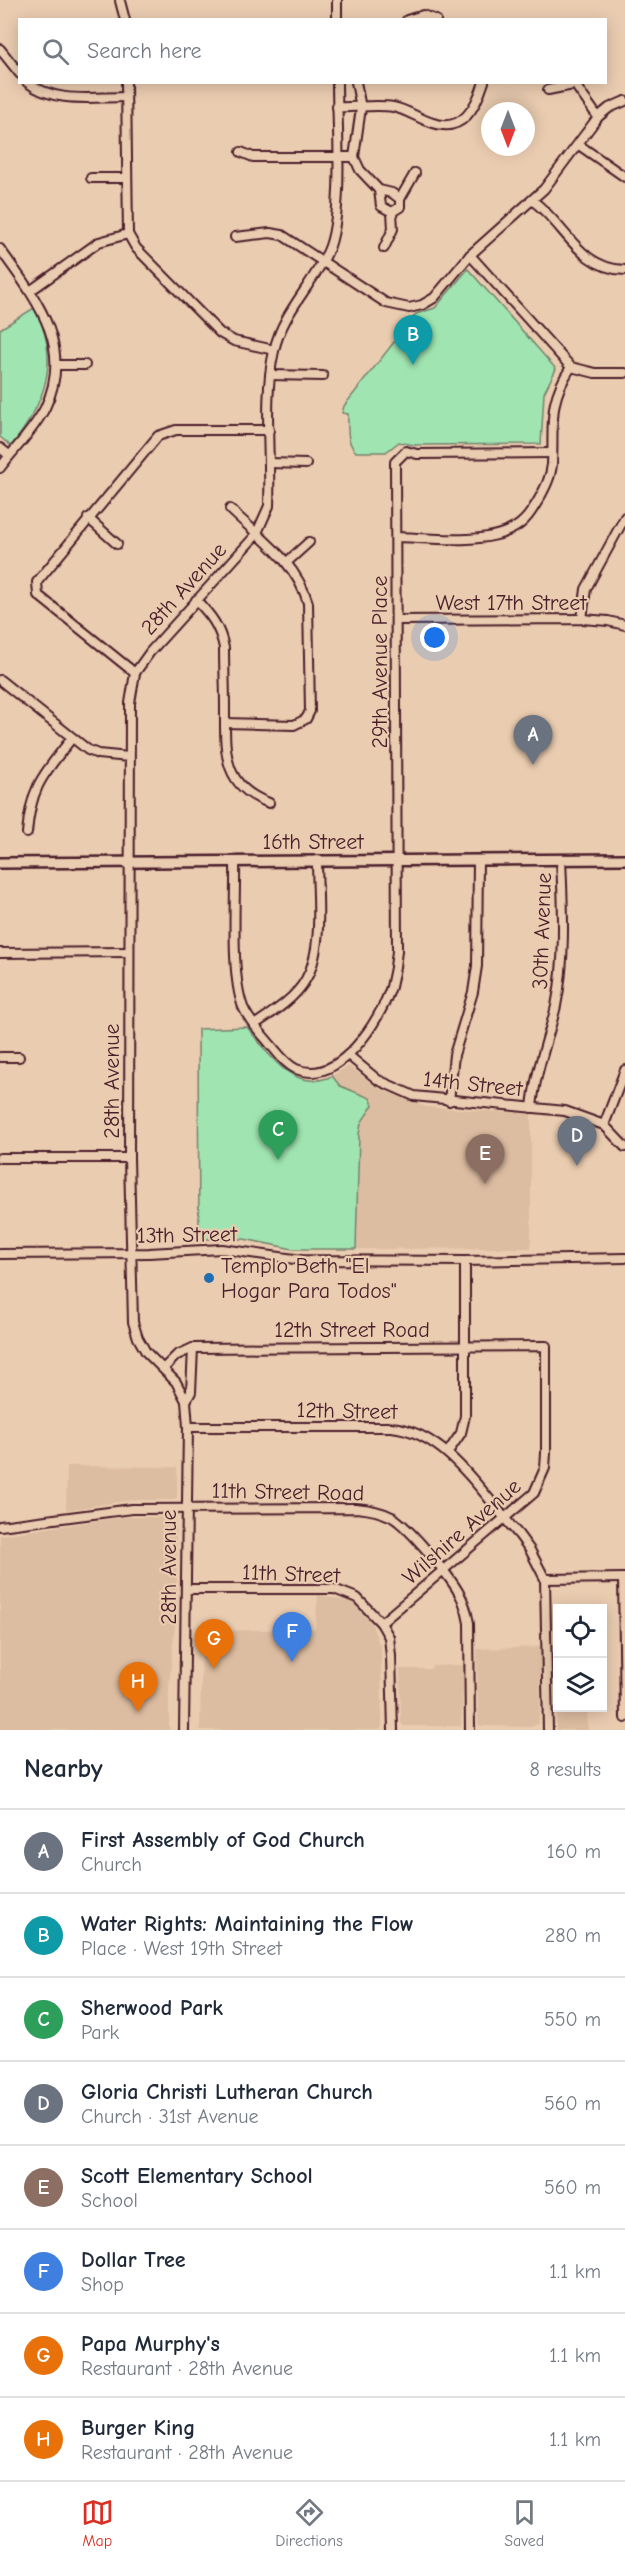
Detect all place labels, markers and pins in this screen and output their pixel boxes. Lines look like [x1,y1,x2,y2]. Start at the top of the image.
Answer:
pin: B [394,316,432,365]
pin: A [514,716,552,765]
pin: C [258,1110,298,1160]
pin: D [558,1116,596,1166]
pin: E [466,1134,504,1184]
place label: Templo Beth "El Hogar Para Todos" [221,1253,397,1304]
marker: Templo Beth "El Hogar Para Todos" [202,1271,216,1285]
pin: F [272,1612,312,1662]
pin: G [194,1620,234,1669]
pin: H [118,1662,158,1712]

